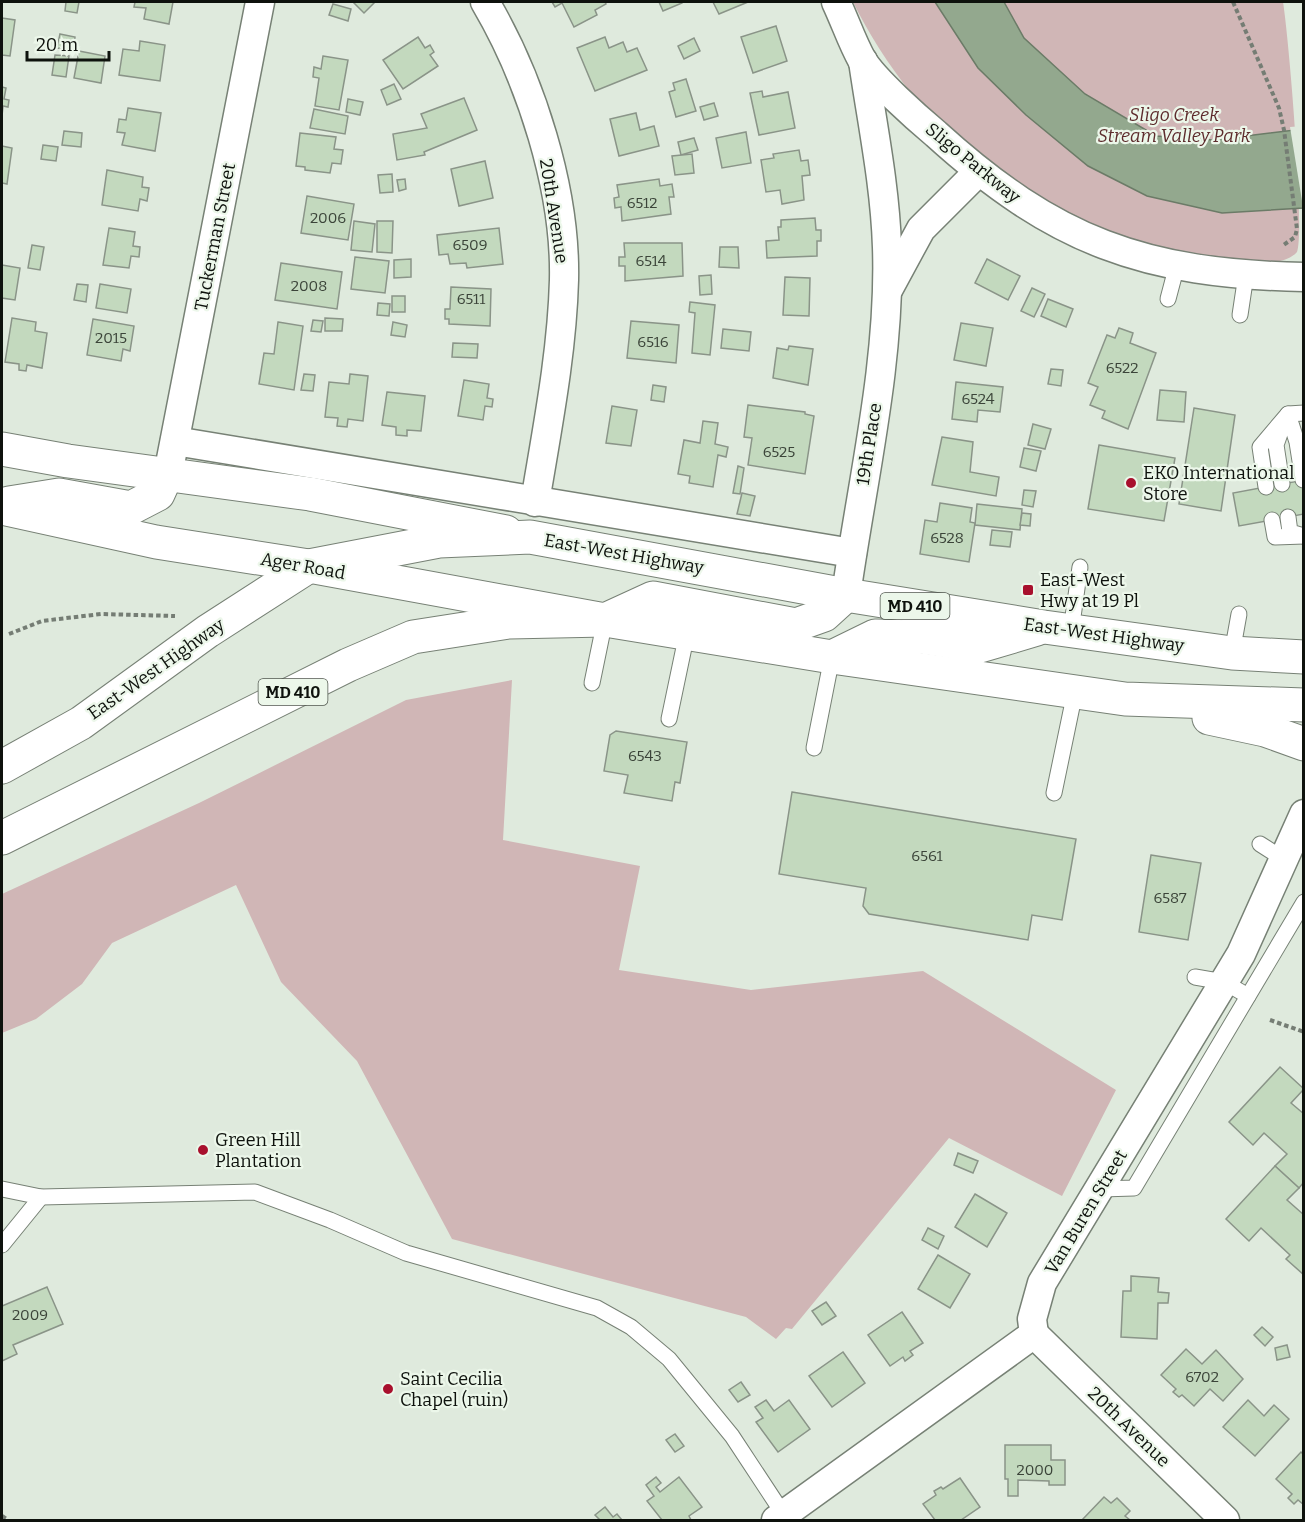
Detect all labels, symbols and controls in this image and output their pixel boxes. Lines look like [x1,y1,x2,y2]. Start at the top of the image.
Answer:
scale bar [27,24,110,62]
text: 20 m [36,34,78,56]
park label: Sligo Creek Stream Valley Park [1097,104,1251,147]
street label: Sligo Parkway [921,118,1025,208]
street label: 20th Avenue [535,157,573,265]
street label: Tuckerman Street [190,161,240,313]
house number: 6512 [627,194,657,212]
house number: 2006 [310,209,346,227]
house number: 6509 [453,236,487,254]
house number: 6514 [635,252,667,270]
house number: 2008 [291,277,327,295]
house number: 6511 [457,290,485,308]
house number: 2015 [95,329,127,347]
house number: 6516 [637,333,669,351]
house number: 6522 [1106,359,1138,377]
house number: 6524 [961,390,995,408]
street label: 19th Place [852,401,886,487]
house number: 6525 [763,443,795,461]
place label: EKO International Store [1143,462,1294,505]
marker: EKO International Store [1124,476,1138,490]
street label: East-West Highway [542,529,706,579]
house number: 6528 [930,529,964,547]
street label: Ager Road [259,548,347,584]
place label: East-West Hwy at 19 Pl [1040,569,1139,612]
marker: East-West Hwy at 19 Pl [1021,583,1035,597]
road number: MD 410 [880,593,950,619]
street label: East-West Highway [83,613,229,724]
street label: East-West Highway [1022,613,1186,657]
road number: MD 410 [258,679,328,705]
house number: 6543 [628,747,662,765]
house number: 6561 [911,847,943,865]
house number: 6587 [1153,889,1187,907]
place label: Green Hill Plantation [215,1129,302,1172]
marker: Green Hill Plantation [196,1143,210,1157]
street label: Van Buren Street [1040,1145,1132,1278]
house number: 2009 [12,1306,48,1324]
place label: Saint Cecilia Chapel (ruin) [400,1368,508,1411]
house number: 6702 [1185,1368,1219,1386]
marker: Saint Cecilia Chapel (ruin) [381,1382,395,1396]
street label: 20th Avenue [1083,1382,1175,1472]
house number: 2000 [1016,1461,1054,1479]

